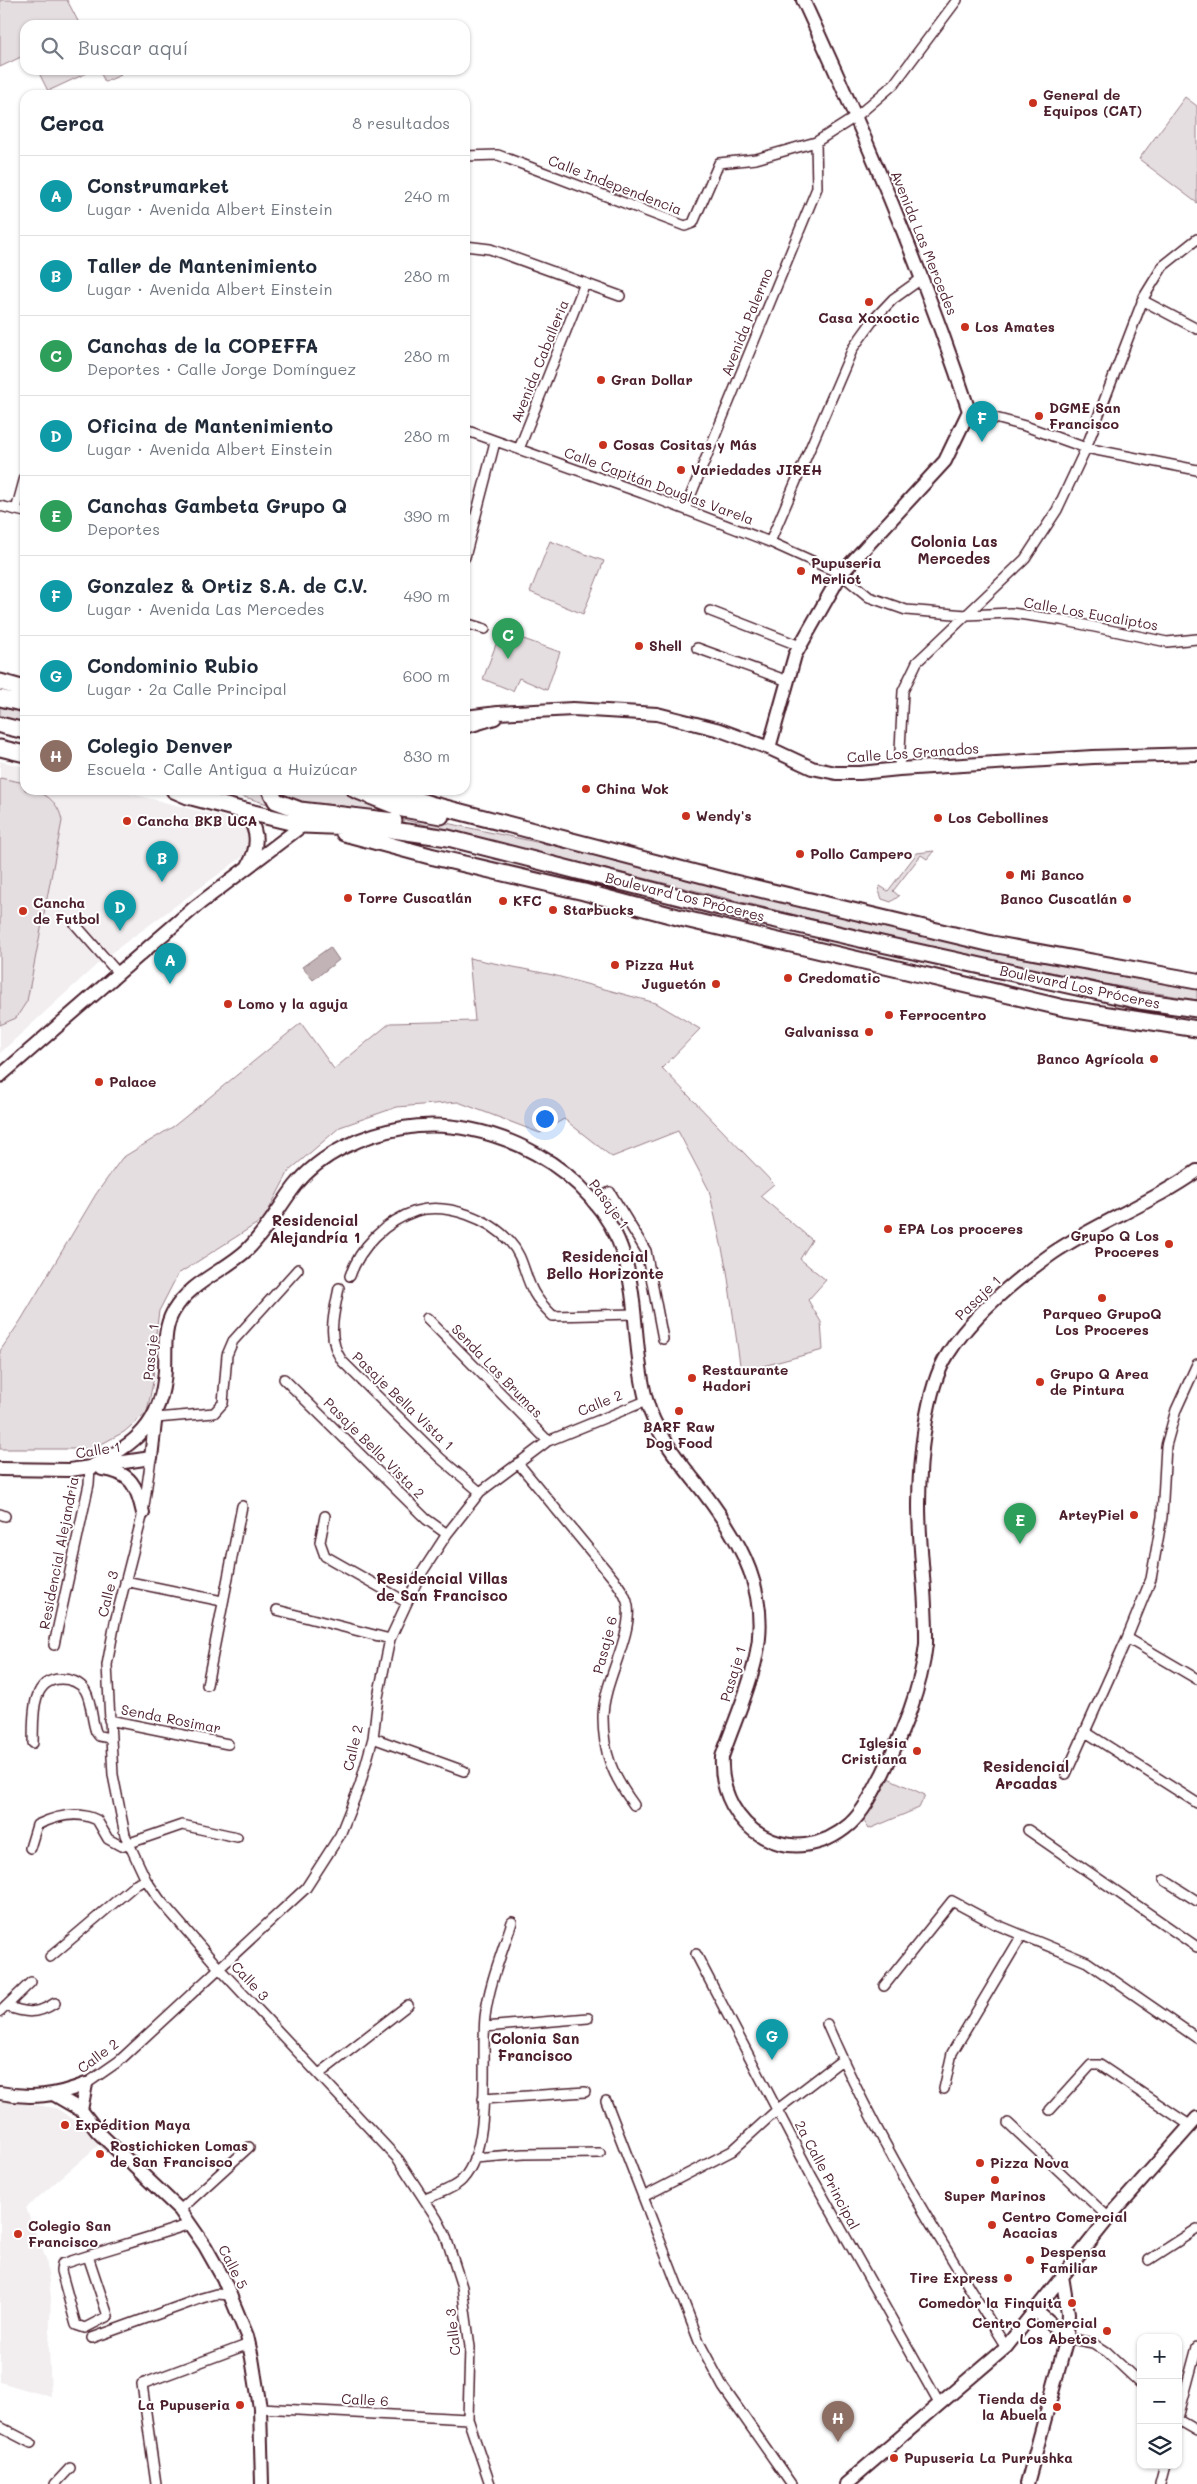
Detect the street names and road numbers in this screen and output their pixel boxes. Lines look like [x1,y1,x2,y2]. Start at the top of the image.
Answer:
street label: Calle Independencia [546,150,685,219]
street label: Avenida Las Mercedes [887,168,962,318]
street label: Avenida Palermo [716,265,777,378]
street label: Avenida Caballeria [506,297,573,425]
street label: Calle Capitán Douglas Varela [562,442,757,529]
street label: Calle Los Eucaliptos [1022,592,1160,635]
street label: Calle Los Granados [846,738,980,767]
street label: Boulevard Los Próceres [603,868,767,926]
street label: Boulevard Los Próceres [998,960,1162,1013]
street label: Pasaje 1 [585,1175,634,1232]
street label: Pasaje 1 [951,1271,1005,1324]
street label: Senda Las Brumas [448,1320,547,1422]
street label: Pasaje 1 [138,1323,163,1381]
street label: Pasaje Bella Vista 1 [349,1347,458,1454]
street label: Calle 2 [575,1385,625,1420]
street label: Pasaje Bella Vista 2 [320,1393,429,1502]
street label: Calle 1 [74,1437,122,1462]
street label: Residencial Alejandria [34,1475,83,1631]
street label: Calle 3 [93,1569,122,1619]
street label: Pasaje 6 [588,1614,621,1676]
street label: Pasaje 1 [715,1644,750,1704]
street label: Senda Rosimar [119,1699,223,1738]
street label: Calle 2 [338,1723,367,1773]
street label: Calle 3 [227,1957,273,2004]
street label: Calle 2 [73,2034,122,2077]
street label: 2a Calle Principal [791,2117,864,2233]
street label: Calle 5 [214,2241,253,2292]
street label: Calle 3 [441,2308,464,2356]
street label: Calle 6 [341,2389,389,2410]

